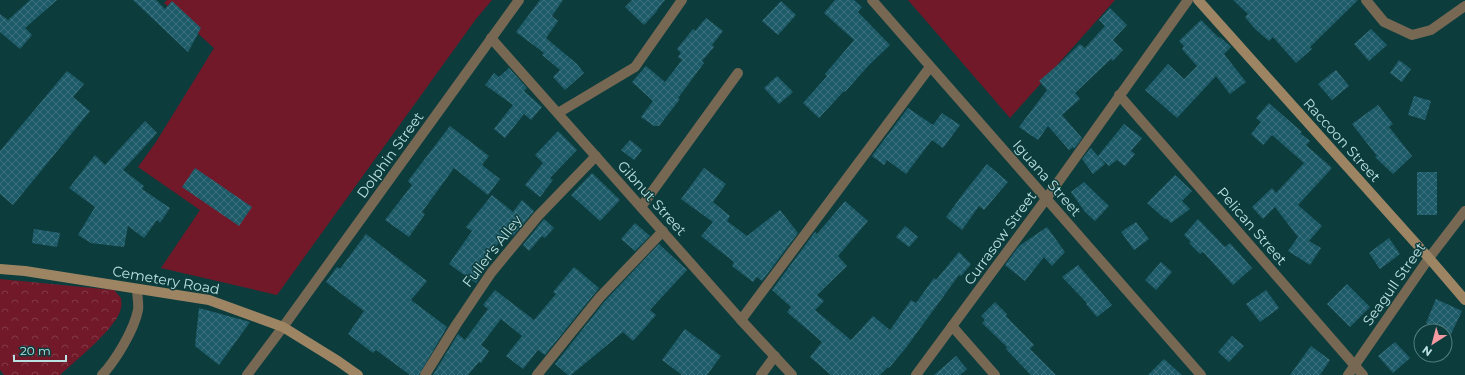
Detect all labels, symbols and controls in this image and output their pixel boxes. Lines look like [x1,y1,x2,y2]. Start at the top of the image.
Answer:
street label: Raccoon Street [1300,94,1385,186]
street label: Dolphin Street [353,108,428,202]
street label: Iguana Street [1009,136,1085,220]
street label: Gibnut Street [614,157,691,239]
street label: Pelican Street [1213,183,1291,269]
street label: Currasow Street [960,187,1040,288]
street label: Fuller's Alley [458,211,526,291]
street label: Seagull Street [1359,239,1430,329]
street label: Cemetery Road [111,262,221,298]
north arrow [1413,323,1453,363]
scale bar [14,337,66,363]
text: 20 m [20,343,51,358]
text: N [1419,343,1435,359]

